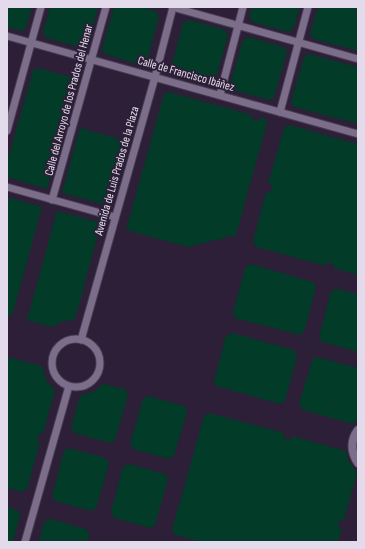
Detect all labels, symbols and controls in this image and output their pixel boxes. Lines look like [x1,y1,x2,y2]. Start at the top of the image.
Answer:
street label: Calle del Arroyo de los Prados del Henar [42,22,97,177]
street label: Calle de Francisco Ibáñez [136,53,237,95]
street label: Avenida de Luis Prados de la Plaza [91,104,143,238]

